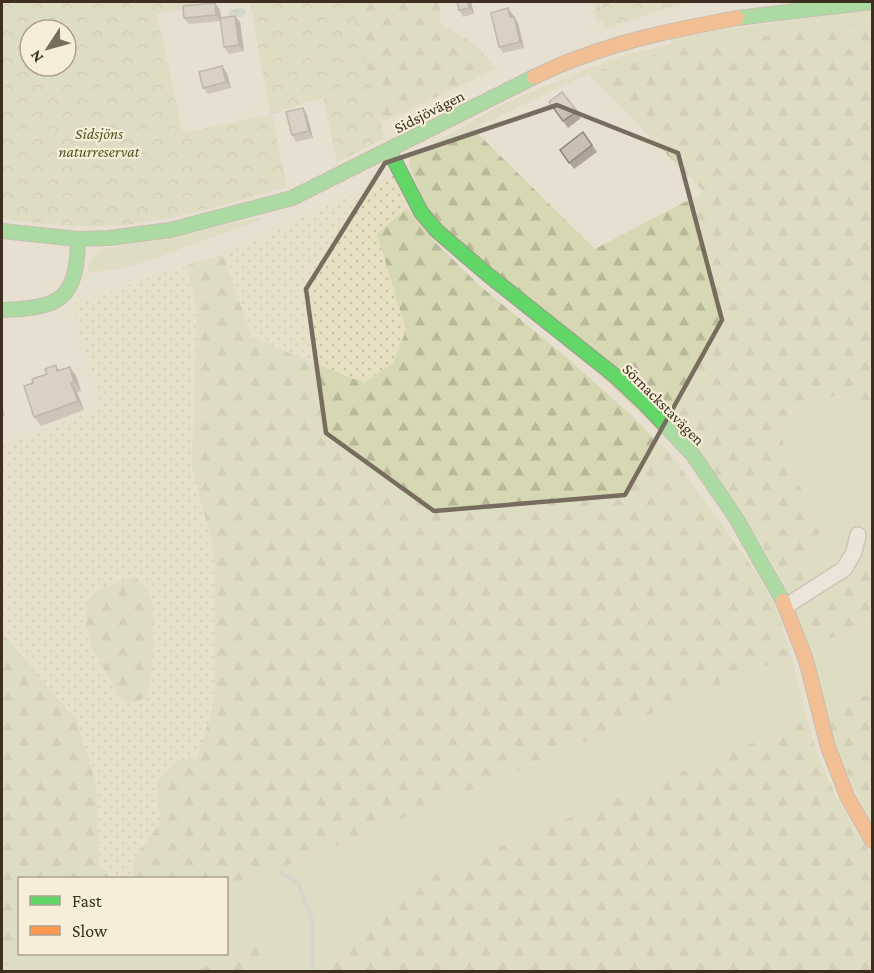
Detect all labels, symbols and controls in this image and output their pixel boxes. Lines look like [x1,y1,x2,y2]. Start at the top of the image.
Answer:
north arrow [18,18,78,78]
text: N [26,47,46,66]
street label: Sidsjövägen [391,86,468,137]
park label: Sidsjöns naturreservat [58,125,140,160]
street label: Sörnackstavägen [619,360,708,450]
legend [18,877,228,955]
text: Fast [72,891,103,911]
text: Slow [72,921,108,941]

